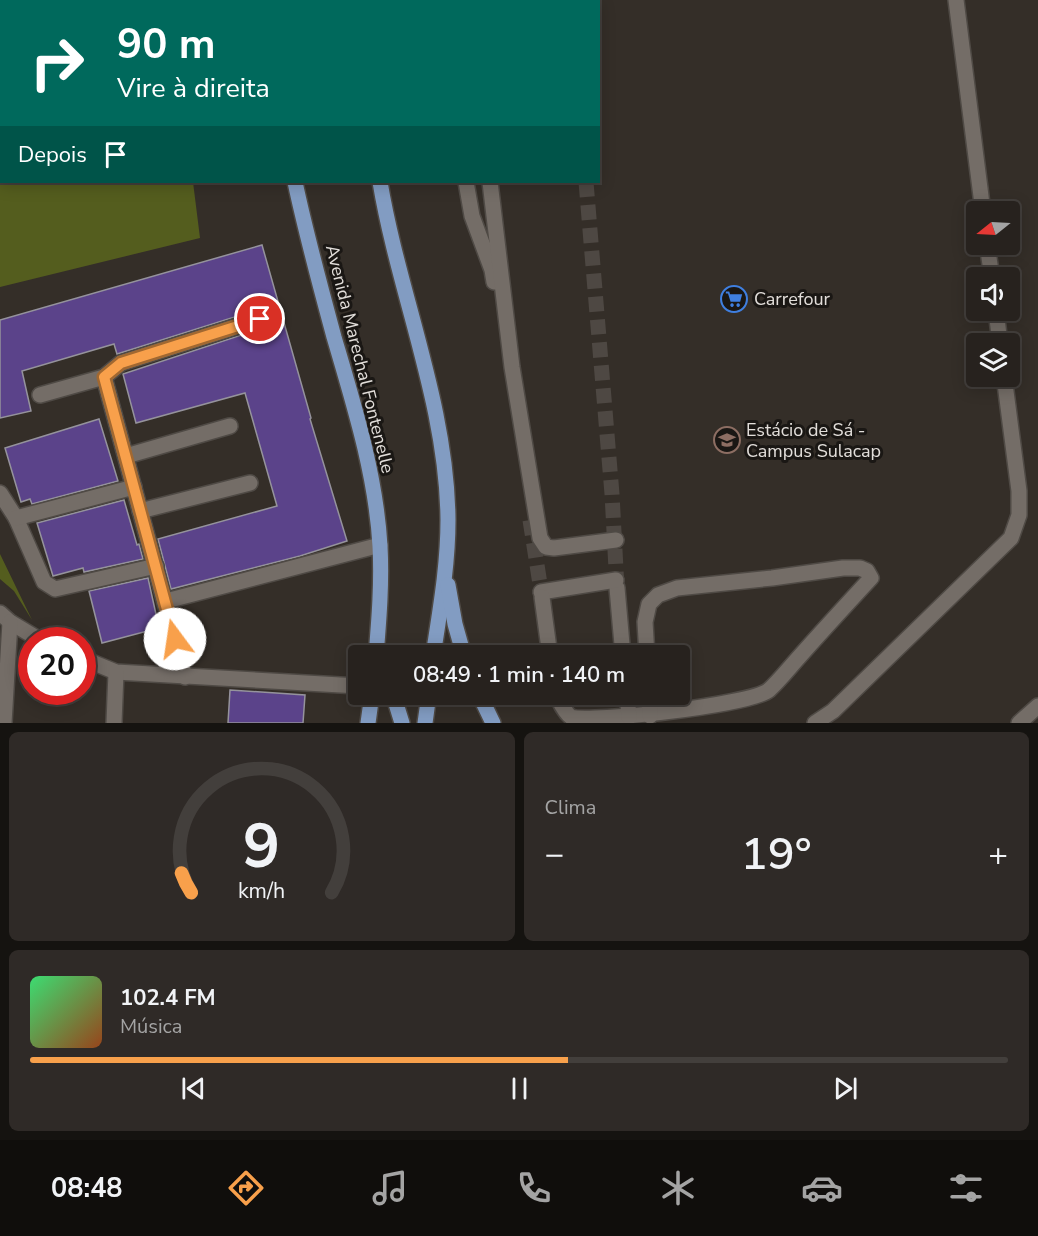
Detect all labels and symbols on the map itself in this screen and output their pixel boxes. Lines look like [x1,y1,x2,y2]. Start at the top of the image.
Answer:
north arrow [966,201,1020,255]
street label: Avenida Marechal Fontenelle [320,242,400,476]
supermarket icon: Carrefour [719,284,749,314]
place label: Carrefour [754,287,831,311]
pin [234,293,285,344]
place label: Estácio de Sá - Campus Sulacap [746,418,881,463]
school or university icon: Estácio de Sá - Campus Sulacap [712,425,742,455]
position arrow [143,607,207,671]
speed limit sign: 20 [18,627,96,705]

